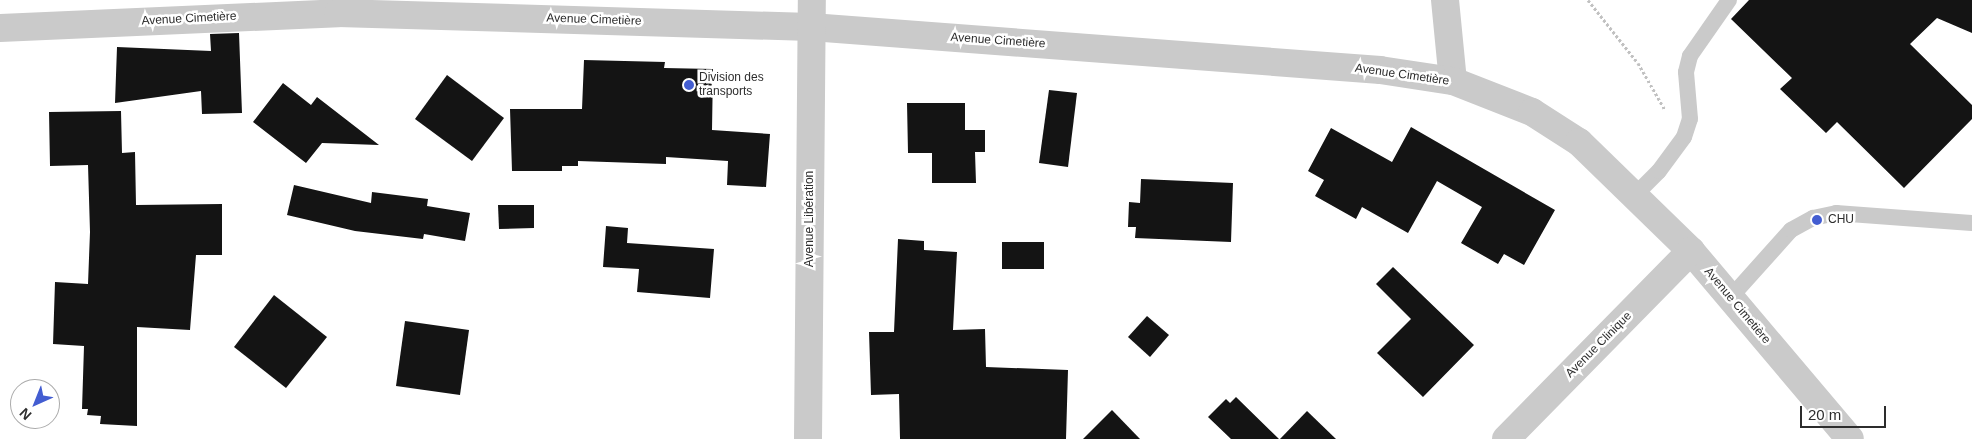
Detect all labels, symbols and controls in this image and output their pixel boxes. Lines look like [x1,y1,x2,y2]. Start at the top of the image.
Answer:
street label: Avenue Cimetière [141,9,237,29]
street label: Avenue Cimetière [546,11,642,29]
street label: Avenue Cimetière [950,30,1046,52]
street label: Avenue Cimetière [1354,61,1450,89]
place label: Division des transports [699,71,764,99]
marker: Division des transports [683,79,695,91]
street label: Avenue Libération [803,171,817,267]
marker: CHU [1810,213,1824,227]
place label: CHU [1828,213,1854,227]
street label: Avenue Cimetière [1701,265,1773,347]
street label: Avenue Clinique [1563,309,1635,381]
north arrow [10,379,60,429]
scale bar [1802,396,1888,428]
text: N [16,405,34,423]
text: 20 m [1808,406,1841,423]

